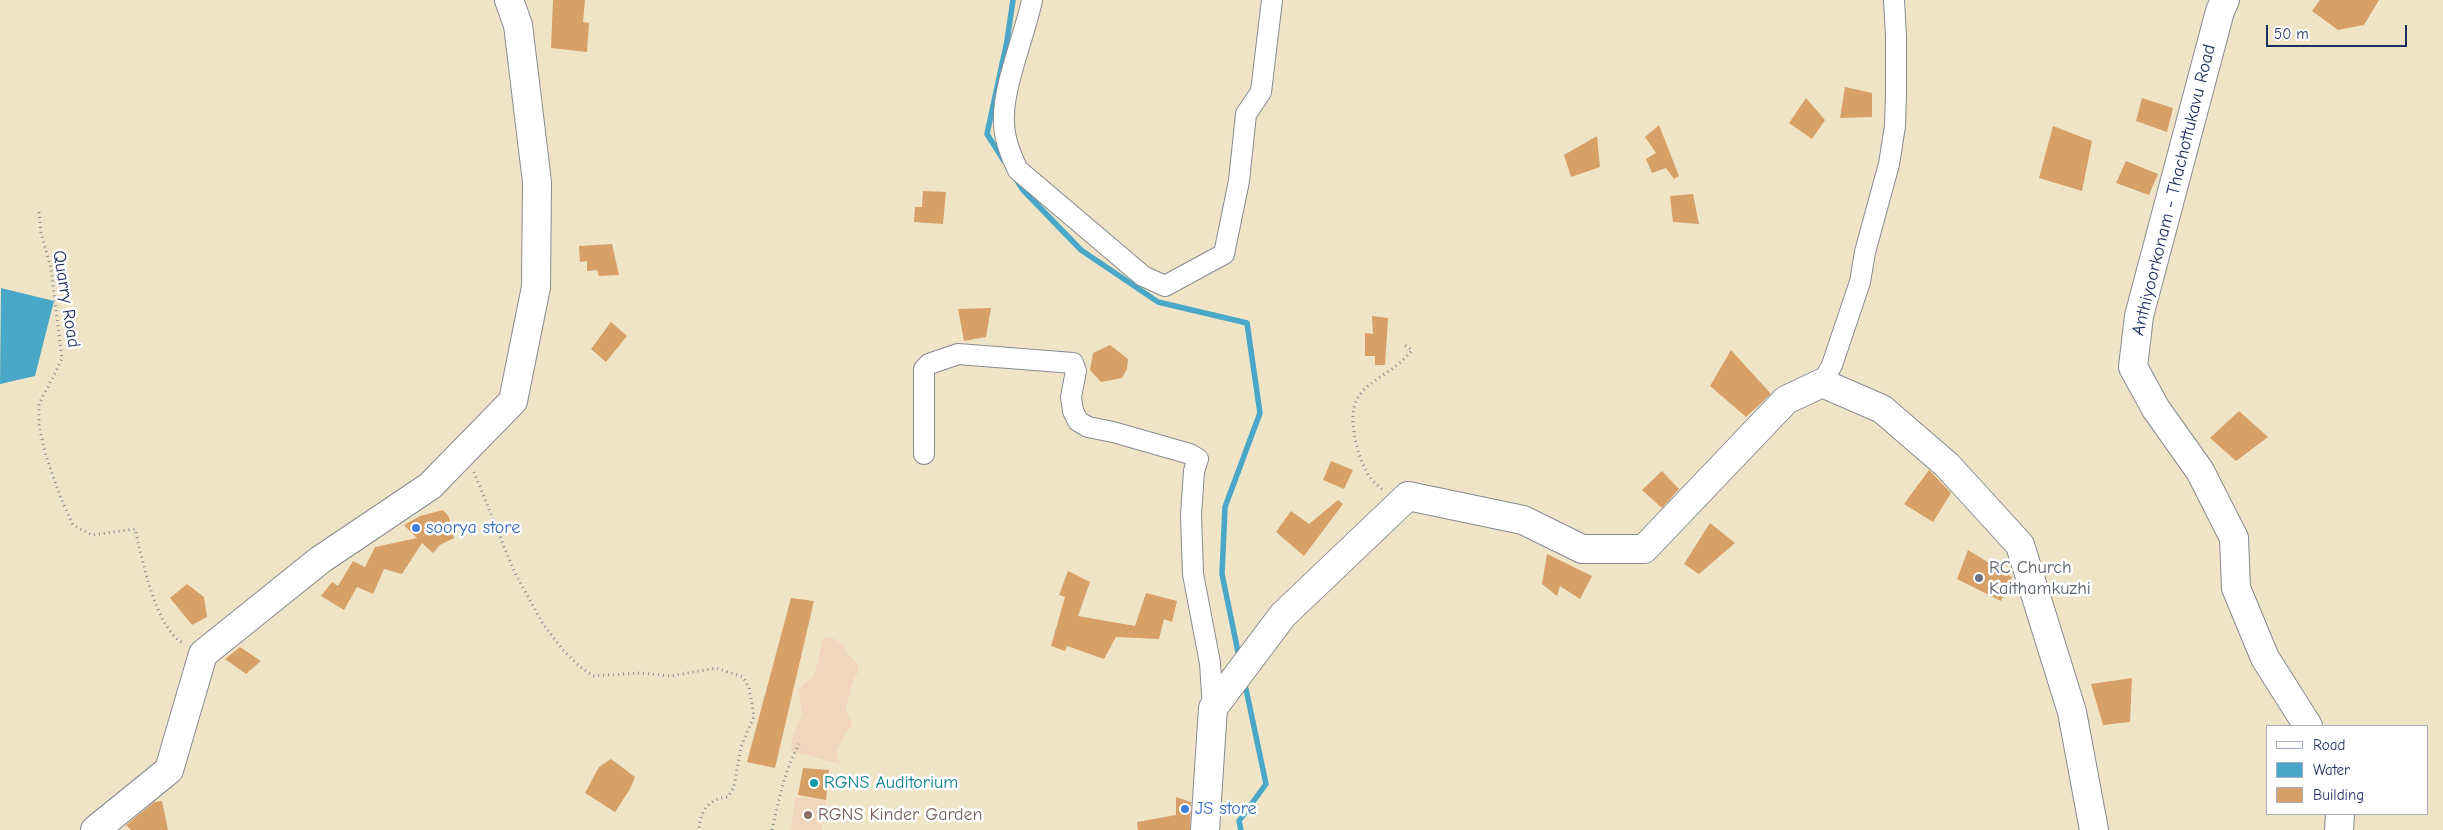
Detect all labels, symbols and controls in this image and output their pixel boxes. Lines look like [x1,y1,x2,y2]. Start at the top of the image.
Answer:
scale bar [2268,15,2409,47]
text: 50 m [2274,25,2309,43]
street label: Anthiyoorkonam - Thachottukavu Road [2127,42,2221,338]
street label: Quarry Road [48,249,84,349]
place label: soorya store [426,517,520,539]
marker: soorya store [410,522,422,534]
place label: RC Church Kaithamkuzhi [1989,557,2091,600]
marker: RC Church Kaithamkuzhi [1973,572,1985,584]
legend [2266,725,2428,815]
text: Road [2313,736,2345,754]
text: Water [2313,761,2350,779]
place label: RGNS Auditorium [824,772,958,794]
marker: RGNS Auditorium [808,777,820,789]
text: Building [2313,786,2364,804]
place label: JS store [1195,798,1257,820]
marker: JS store [1179,803,1191,815]
place label: RGNS Kinder Garden [818,804,983,826]
marker: RGNS Kinder Garden [802,809,814,821]

